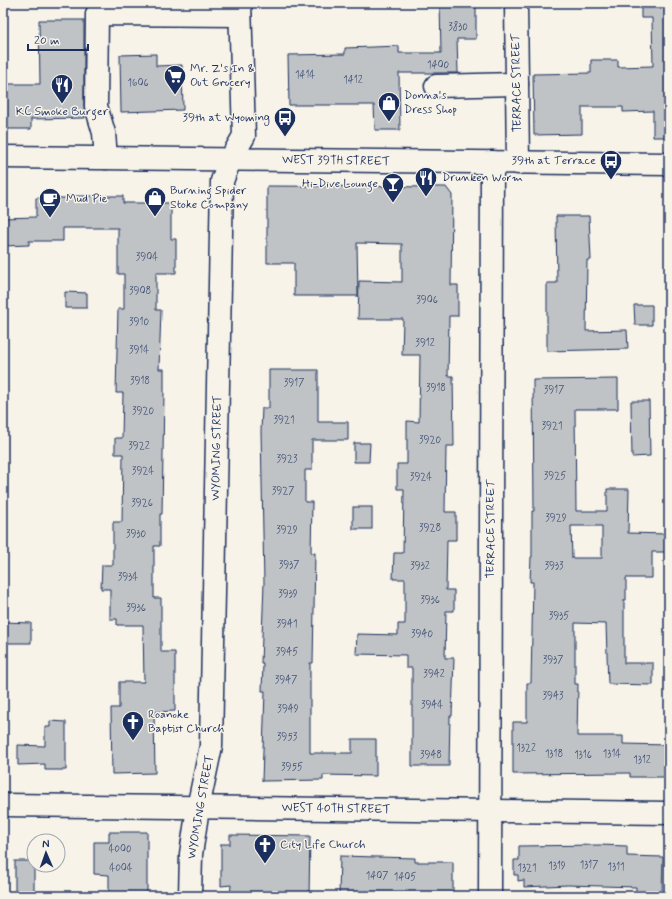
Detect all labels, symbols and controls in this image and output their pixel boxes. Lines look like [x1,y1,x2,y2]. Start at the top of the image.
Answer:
house number: 3830 [448,20,468,34]
scale bar [28,26,88,52]
text: 20 m [34,33,60,49]
street label: TERRACE STREET [508,33,526,133]
house number: 1400 [427,59,449,72]
place label: Mr. Z's In & Out Grocery [190,61,255,91]
supermarket icon: Mr. Z's In & Out Grocery [162,63,188,96]
house number: 1414 [295,69,315,82]
restaurant icon: KC Smoke Burger [49,72,75,105]
house number: 1412 [343,74,363,87]
house number: 1606 [127,77,149,90]
place label: Donna's Dress Shop [404,88,457,118]
shop icon: Donna's Dress Shop [376,90,402,123]
place label: KC Smoke Burger [16,104,109,121]
bus stop icon: 39th at Wyoming [272,105,298,138]
place label: 39th at Wyoming [183,110,270,126]
bus stop icon: 39th at Terrace [598,148,624,181]
street label: WEST 39TH STREET [282,152,390,170]
place label: 39th at Terrace [512,153,596,169]
restaurant icon: Drunken Worm [413,165,439,198]
place label: Drunken Worm [442,170,523,186]
bar icon: Hi-Dive Lounge [380,171,406,204]
place label: Hi-Dive Lounge [302,176,378,193]
place label: Burning Spider Stoke Company [170,183,248,213]
shop icon: Burning Spider Stoke Company [142,185,168,218]
cafe icon: Mud Pie [37,186,63,219]
place label: Mud Pie [66,191,108,207]
house number: 3904 [136,251,158,264]
house number: 3908 [129,285,151,298]
house number: 3906 [416,294,438,307]
house number: 3910 [129,316,149,329]
house number: 3912 [415,337,435,350]
house number: 3914 [129,344,149,357]
house number: 3918 [130,375,150,388]
house number: 3917 [284,377,304,390]
house number: 3918 [426,382,446,395]
house number: 3917 [544,384,564,397]
street label: WYOMING STREET [208,395,226,501]
house number: 3920 [132,405,154,418]
house number: 3921 [274,414,294,427]
house number: 3921 [542,420,562,433]
house number: 3920 [419,434,441,447]
house number: 3922 [128,440,150,453]
house number: 3923 [277,453,298,466]
house number: 3924 [132,465,154,478]
house number: 3925 [544,470,566,483]
house number: 3924 [410,471,432,484]
street label: TERRACE STREET [483,479,499,578]
house number: 3927 [272,485,294,498]
house number: 3926 [131,497,153,510]
house number: 3929 [545,512,567,525]
house number: 3928 [419,522,441,535]
house number: 3929 [276,524,298,537]
house number: 3930 [126,528,146,541]
house number: 3937 [279,559,299,572]
house number: 3932 [410,560,430,573]
house number: 3933 [544,560,564,573]
house number: 3934 [118,571,138,584]
house number: 3939 [278,588,298,601]
house number: 3936 [420,594,440,607]
house number: 3936 [126,602,146,615]
house number: 3935 [549,610,569,623]
house number: 3941 [277,618,297,631]
house number: 3940 [411,628,433,641]
house number: 3945 [276,646,298,659]
house number: 3937 [543,654,563,667]
house number: 3942 [423,668,445,681]
house number: 3947 [275,674,297,687]
house number: 3943 [543,690,564,703]
house number: 3944 [421,699,443,712]
house number: 3949 [277,703,299,716]
place label: Roanoke Baptist Church [148,707,224,737]
church icon: Roanoke Baptist Church [120,709,146,742]
house number: 3953 [277,731,298,744]
house number: 1322 [516,742,536,755]
house number: 1318 [545,748,563,761]
house number: 1314 [603,748,621,761]
house number: 3948 [420,749,442,762]
house number: 1316 [574,749,592,762]
street label: WYOMING STREET [184,754,218,860]
house number: 1312 [633,754,651,767]
house number: 3955 [281,761,303,774]
street label: WEST 40TH STREET [281,800,391,818]
church icon: City Life Church [252,832,278,865]
north arrow [26,833,66,873]
text: N [42,837,50,851]
place label: City Life Church [280,837,366,853]
house number: 4000 [108,843,132,856]
house number: 1317 [580,859,598,872]
house number: 1319 [548,860,566,873]
house number: 1311 [607,861,625,874]
house number: 4004 [109,862,133,875]
house number: 1321 [517,862,537,875]
house number: 1407 [366,870,388,883]
house number: 1405 [394,871,416,884]

